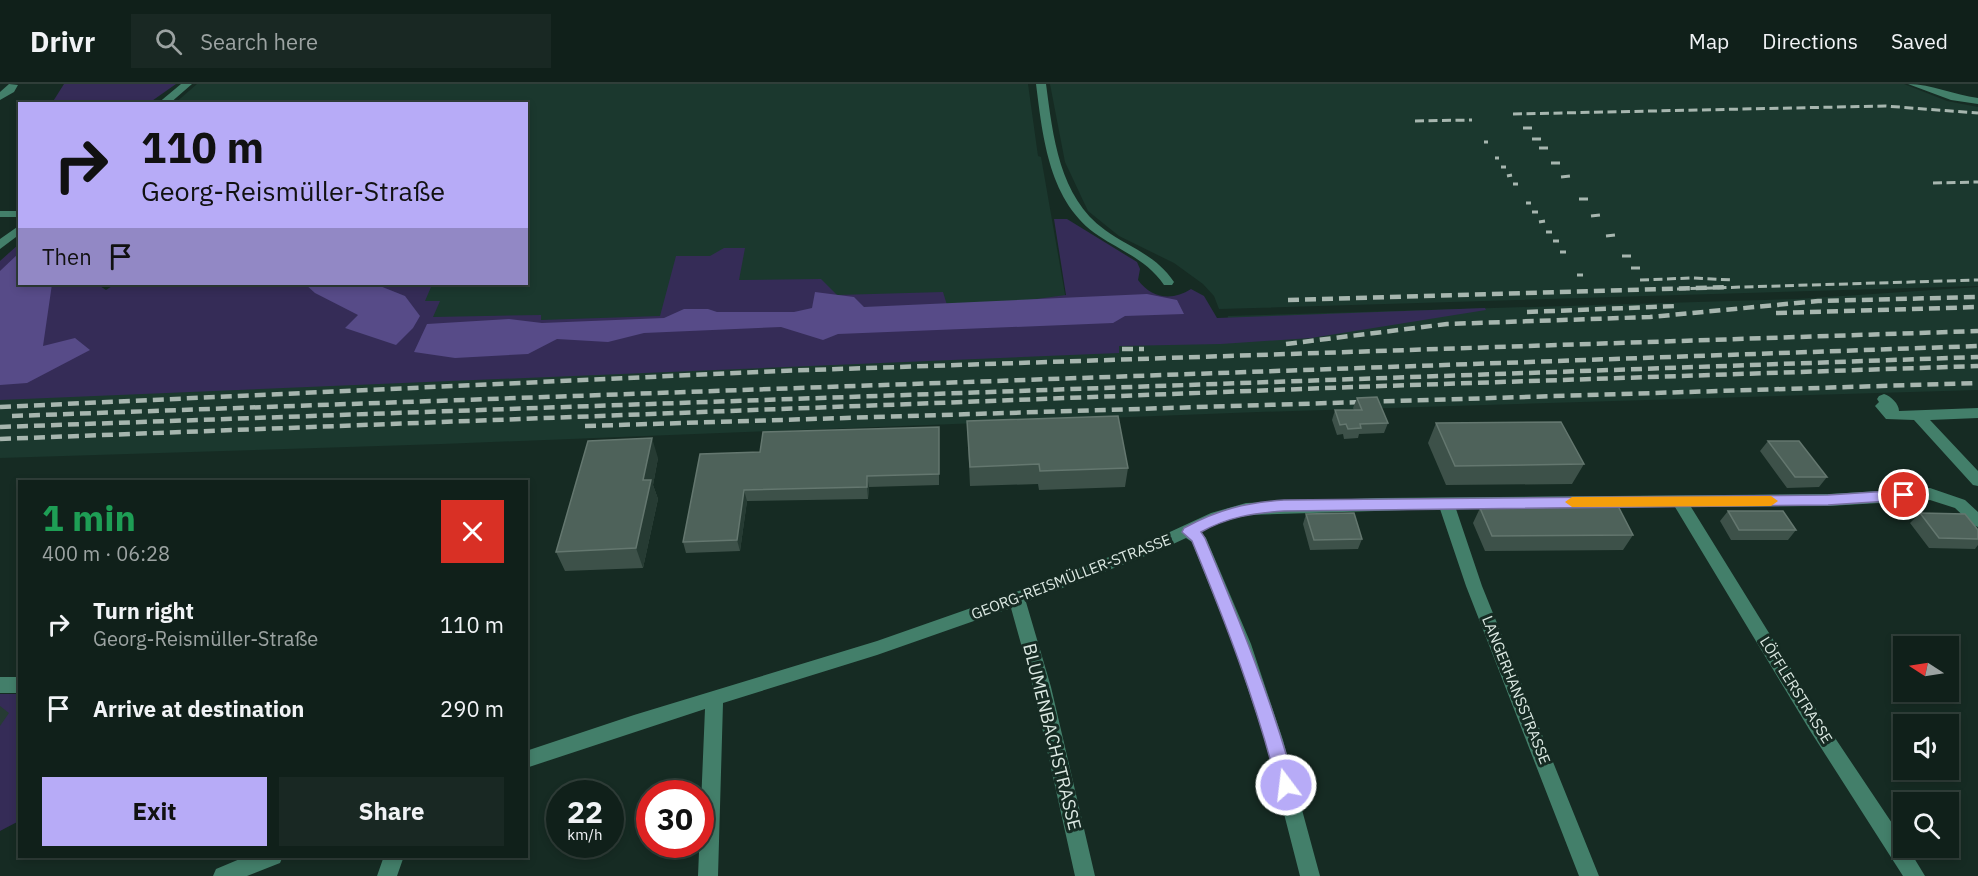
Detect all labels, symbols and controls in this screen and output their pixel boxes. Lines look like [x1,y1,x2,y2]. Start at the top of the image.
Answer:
search box [131,14,551,68]
text: Drivr [30,23,95,60]
icon: search [152,25,185,58]
text: Search here [200,27,318,56]
text: Map [1689,27,1729,55]
text: Directions [1762,27,1858,55]
text: Saved [1891,27,1948,55]
text: 110 m [141,120,264,175]
icon: right [42,126,120,204]
text: Georg-Reismüller-Straße [141,173,445,208]
icon: arrive [104,240,137,273]
text: Then [42,242,92,271]
pin [1878,469,1929,520]
icon: arrive [1887,478,1920,511]
text: 1 min [42,494,136,541]
button: close [441,500,504,563]
street label: GEORG-REISMÜLLER-STRASSE [968,530,1173,623]
text: 400 m · 06:28 [42,540,170,567]
text: Turn right [93,596,194,625]
icon: right [42,608,75,641]
text: 110 m [440,610,504,639]
street label: LANGERHANSSTRASSE [1478,613,1555,767]
text: Georg-Reismüller-Straße [93,625,318,652]
street label: LÖFFLERSTRASSE [1756,633,1837,747]
north arrow [1893,636,1959,702]
map controls [1893,636,1959,858]
street label: BLUMENBACHSTRASSE [1018,641,1087,833]
icon: arrive [42,692,75,725]
text: Arrive at destination [93,694,304,723]
text: 290 m [440,694,504,723]
button: sound [1893,714,1959,780]
position arrow [1254,753,1318,817]
button: Exit [42,777,267,846]
button: Share [279,777,504,846]
speed limit sign: 30 [636,780,714,858]
text: 22 [567,792,603,831]
button: search [1893,792,1959,858]
text: km/h [567,825,603,844]

